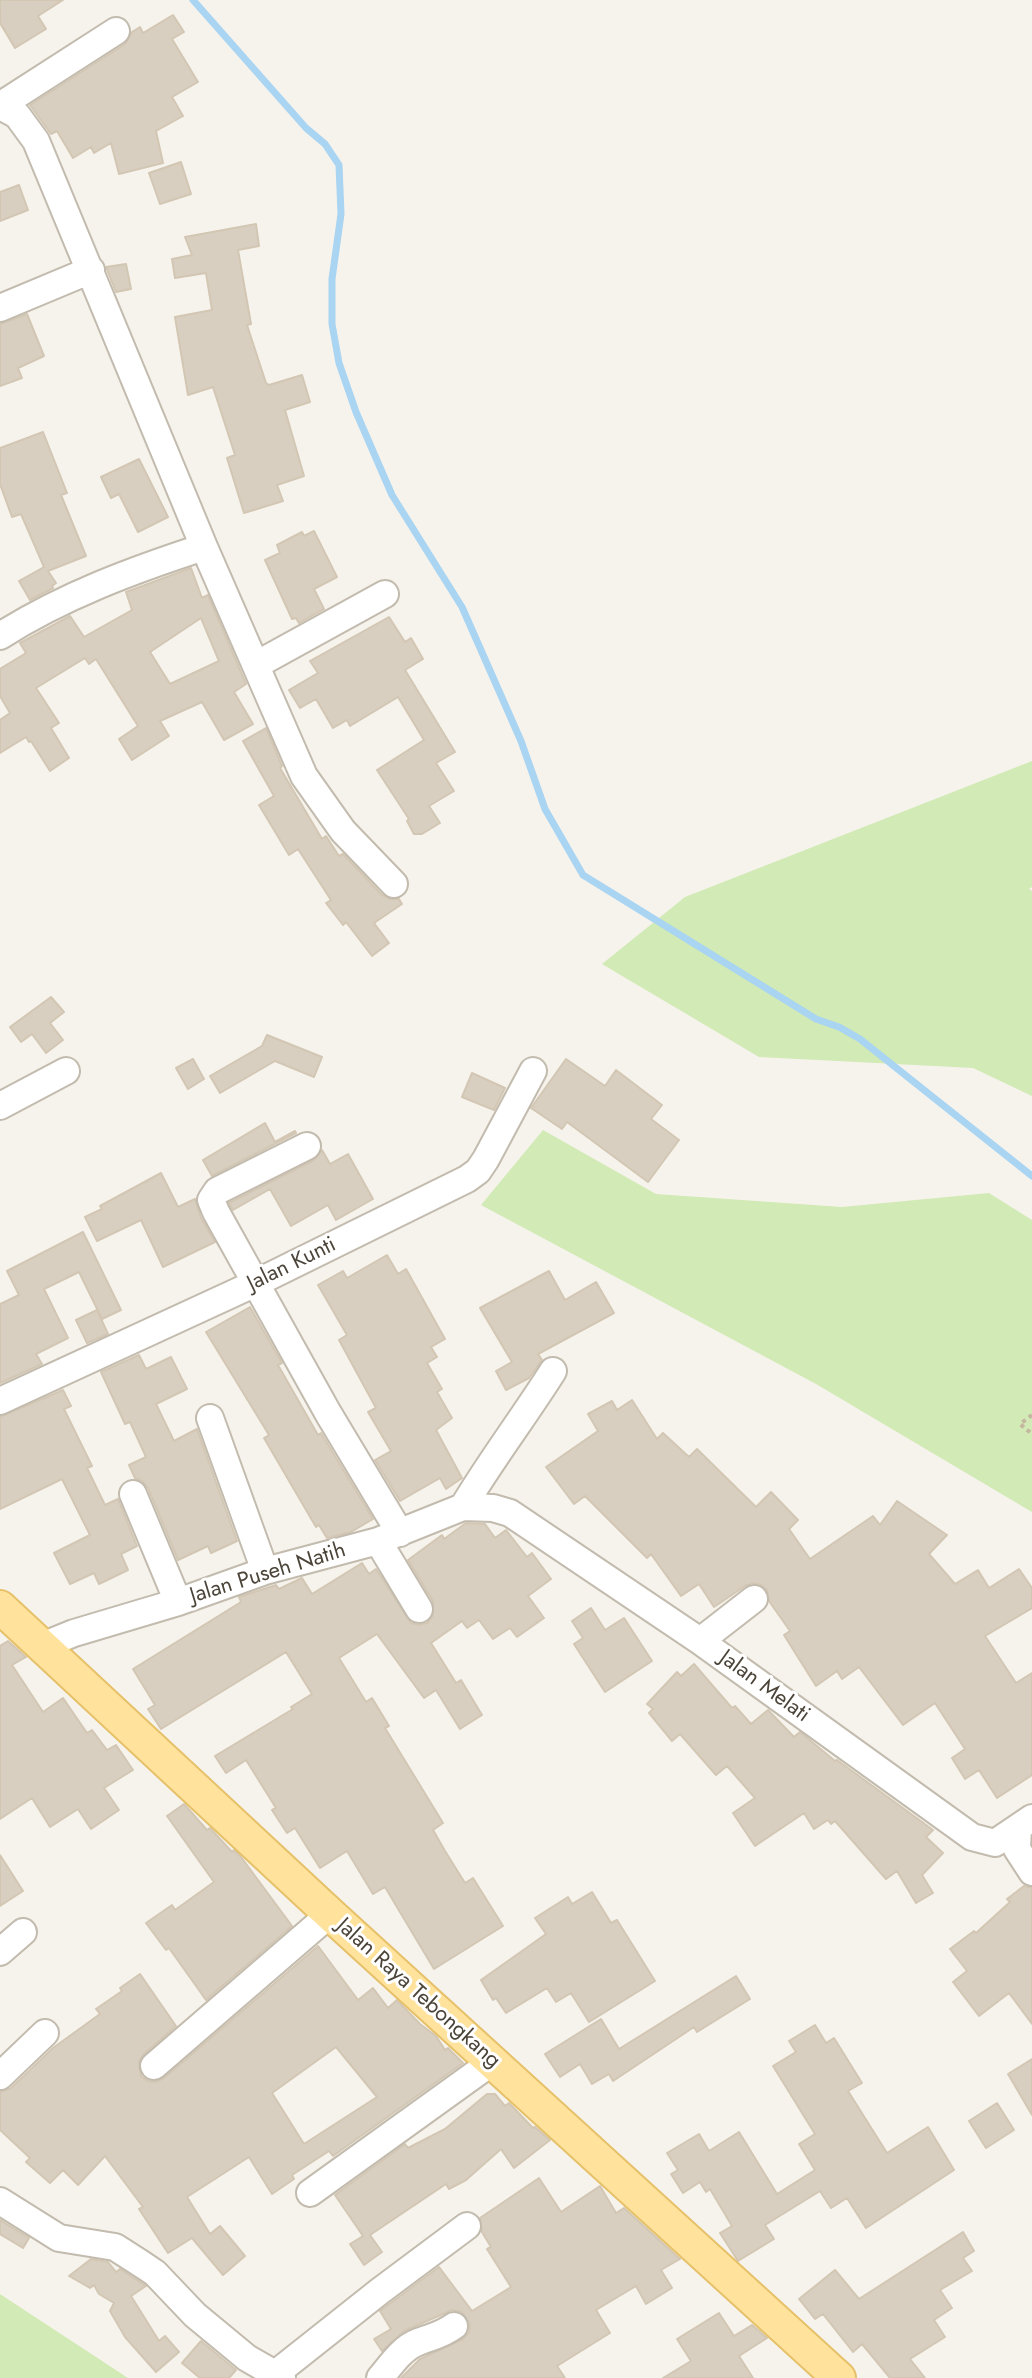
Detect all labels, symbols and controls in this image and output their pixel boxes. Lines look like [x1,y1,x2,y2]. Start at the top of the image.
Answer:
street label: Jalan Kunti [243,1232,341,1298]
street label: Jalan Puseh Natih [187,1538,349,1610]
street label: Jalan Melati [714,1645,814,1729]
street label: Jalan Raya Tebongkang [331,1913,505,2075]

